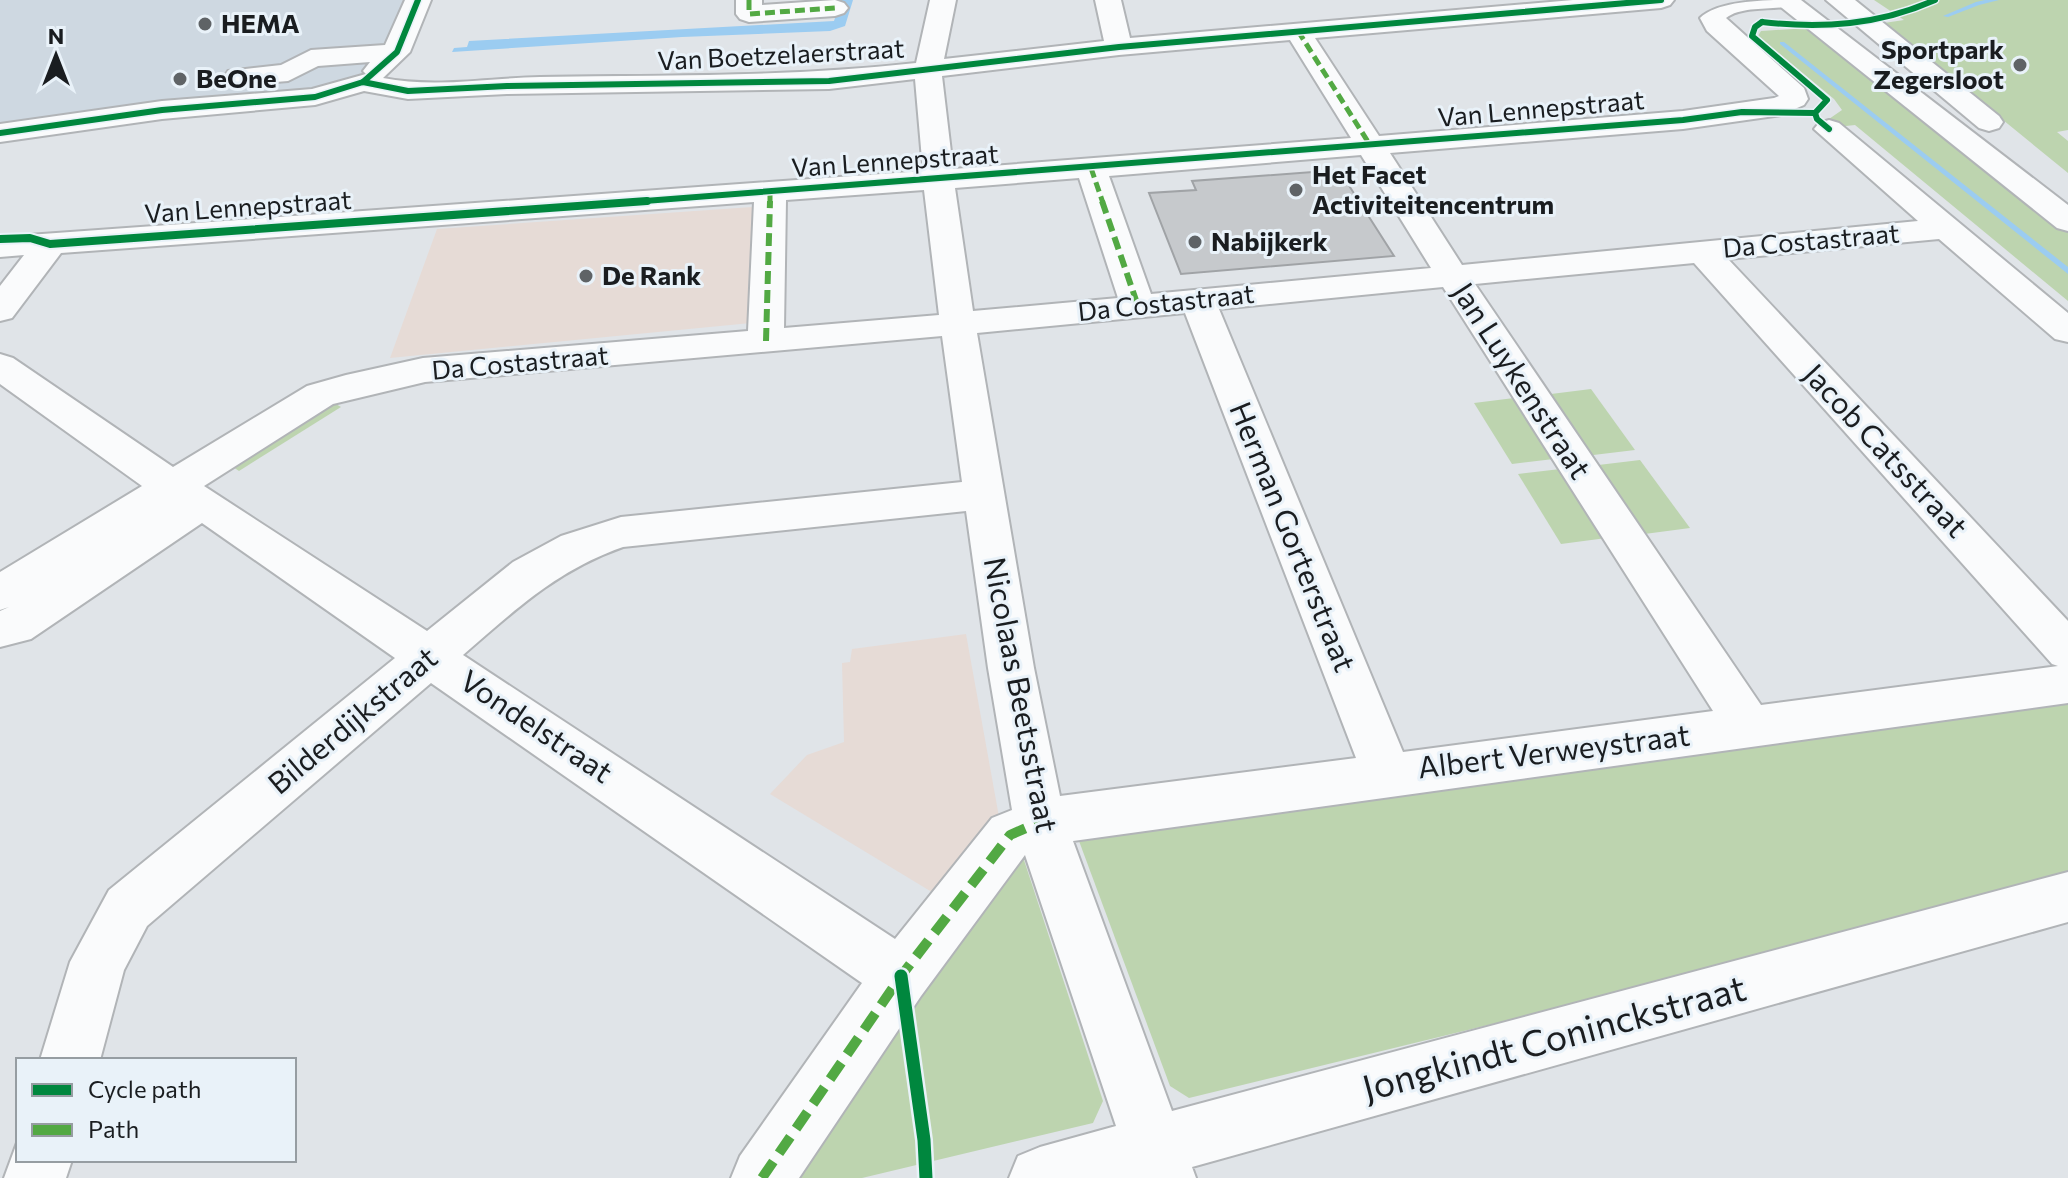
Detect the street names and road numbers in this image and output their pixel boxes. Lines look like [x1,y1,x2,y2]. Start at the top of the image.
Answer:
street label: Van Boetzelaerstraat [657,32,905,75]
street label: Van Lennepstraat [1436,83,1646,132]
street label: Van Lennepstraat [790,137,1000,182]
street label: Van Lennepstraat [143,183,353,228]
street label: Da Costastraat [1721,216,1901,263]
street label: Jan Luykenstraat [1446,275,1600,485]
street label: Da Costastraat [1076,277,1256,326]
street label: Da Costastraat [430,338,610,385]
street label: Jacob Catsstraat [1797,355,1977,544]
street label: Herman Gorterstraat [1223,396,1365,676]
street label: Nicolaas Beetsstraat [978,554,1067,835]
street label: Bilderdijkstraat [259,638,444,801]
street label: Vondelstraat [454,660,621,789]
street label: Albert Verweystraat [1416,714,1692,785]
street label: Jongkindt Coninckstraat [1357,964,1750,1108]

